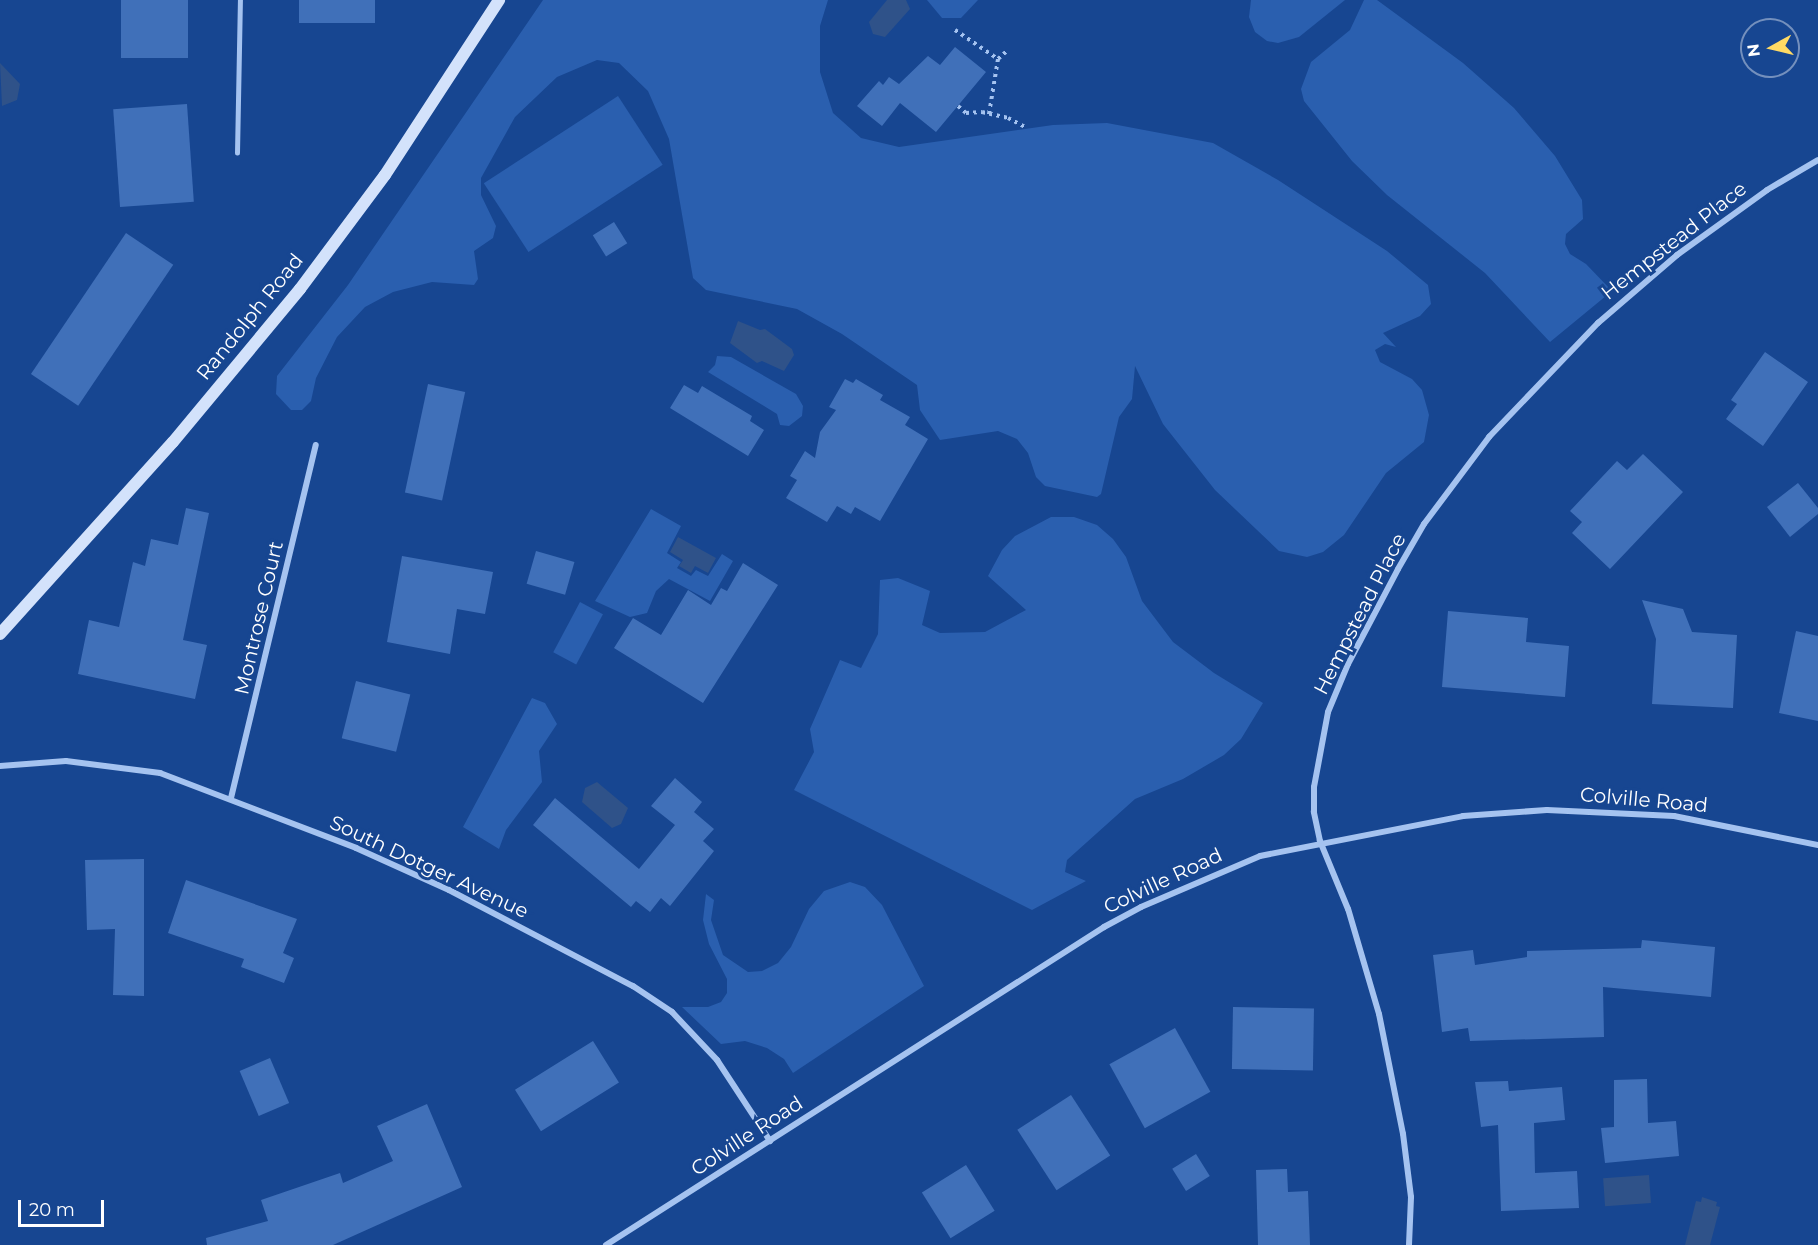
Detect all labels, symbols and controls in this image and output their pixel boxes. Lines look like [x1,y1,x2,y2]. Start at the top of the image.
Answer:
north arrow [1740,18,1800,78]
text: N [1743,43,1764,58]
street label: Hempstead Place [1597,177,1751,305]
street label: Randolph Road [192,249,308,385]
street label: Hempstead Place [1309,529,1411,699]
street label: Montrose Court [230,539,288,697]
street label: Colville Road [1579,782,1709,818]
street label: South Dotger Avenue [326,810,532,924]
street label: Colville Road [1100,843,1226,919]
street label: Colville Road [687,1091,807,1181]
scale bar [21,1188,106,1226]
text: 20 m [29,1199,75,1221]

